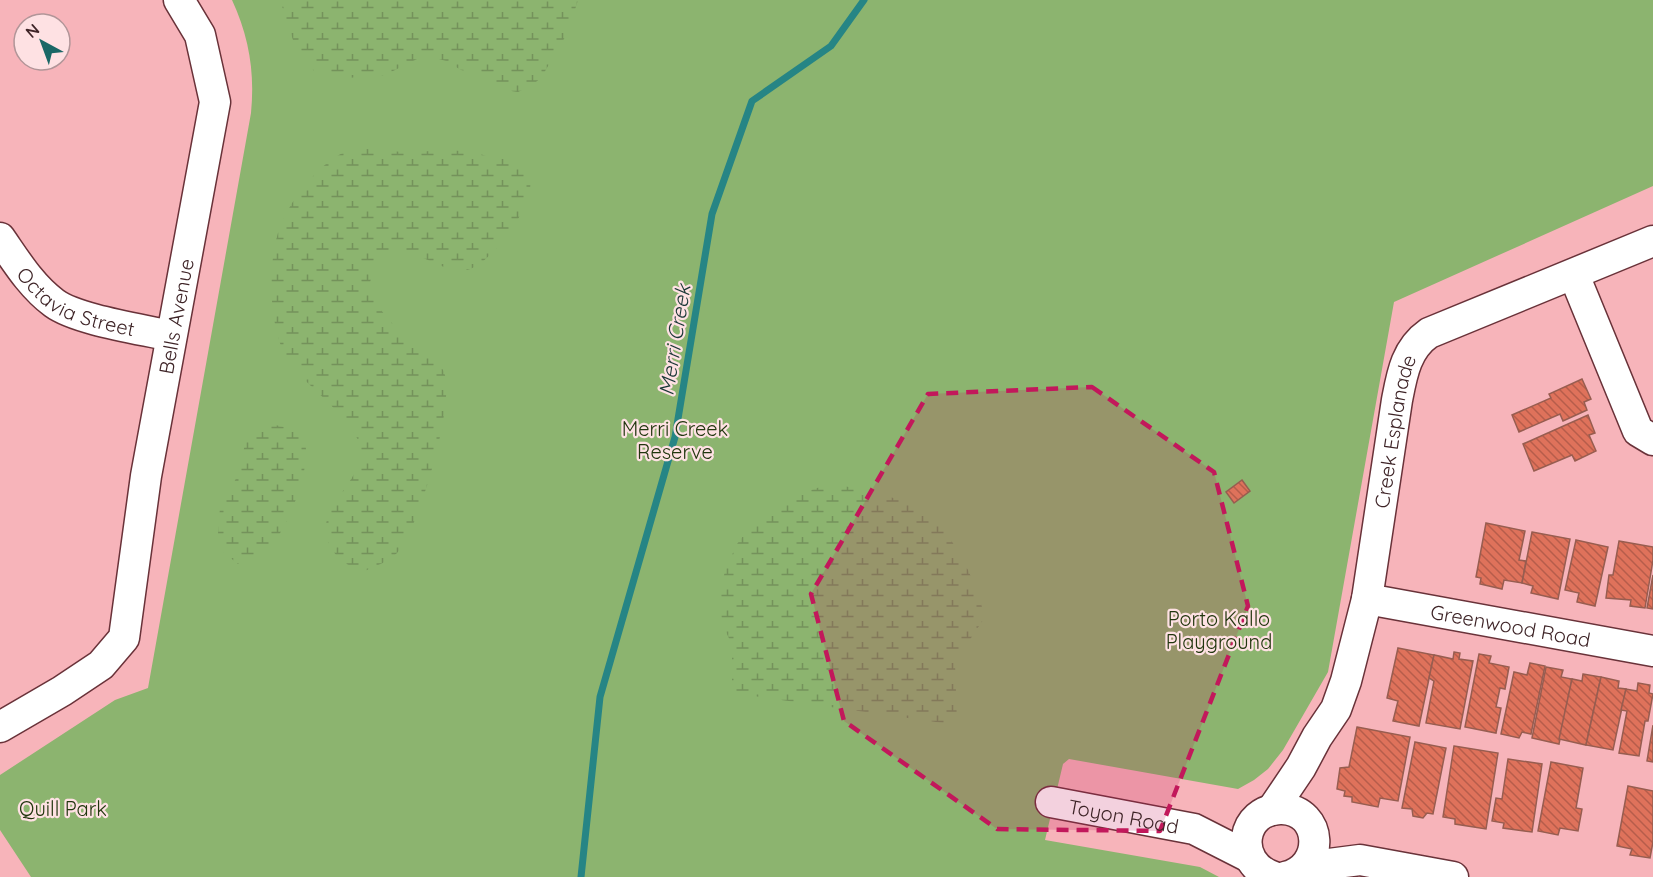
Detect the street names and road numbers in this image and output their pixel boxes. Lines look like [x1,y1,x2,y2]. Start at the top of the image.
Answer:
street label: Bells Avenue [153,256,198,376]
street label: Octavia Street [12,262,137,341]
street label: Creek Esplanade [1368,350,1421,510]
street label: Greenwood Road [1429,598,1592,652]
street label: Toyon Road [1066,793,1181,838]

